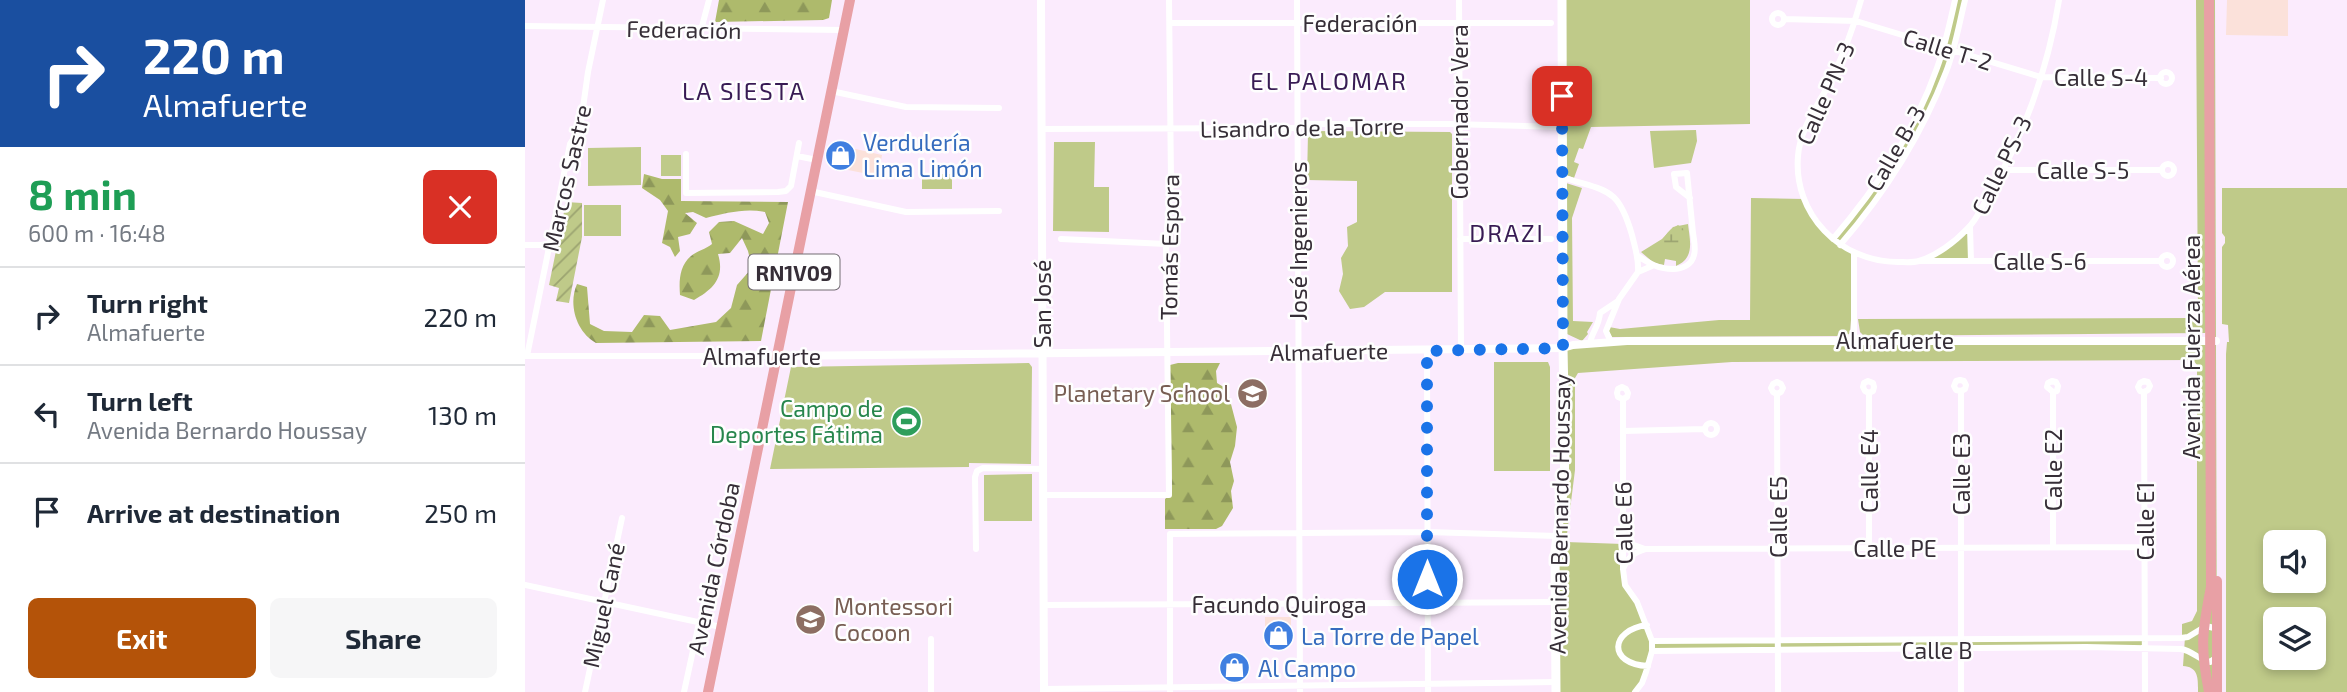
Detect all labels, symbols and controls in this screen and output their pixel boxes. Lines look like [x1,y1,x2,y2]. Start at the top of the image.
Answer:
street label: Federación [1302,9,1418,37]
street label: Federación [626,14,742,44]
street label: Calle T-2 [1900,22,1996,76]
street label: Gobernador Vera [1445,24,1473,200]
text: 220 m [143,25,285,84]
icon: right [28,28,119,119]
street label: Calle PN-3 [1790,37,1860,149]
street label: Calle S-4 [2054,63,2148,91]
district label: EL PALOMAR [1250,66,1408,95]
pin [1532,66,1592,126]
district label: LA SIESTA [682,76,806,105]
icon: arrive [1543,77,1581,115]
text: Almafuerte [143,85,308,123]
street label: Calle B-3 [1859,100,1931,196]
street label: Marcos Sastre [535,102,597,254]
street label: Lisandro de la Torre [1199,111,1405,143]
street label: Calle PS-3 [1965,111,2037,219]
place label: Verdulería Lima Limón [863,128,983,182]
shop icon: Verdulería Lima Limón [823,138,857,172]
street label: Calle S-5 [2037,156,2129,184]
street label: José Ingenieros [1284,161,1312,321]
text: 8 min [28,168,137,218]
button: close [423,170,497,244]
street label: Tomás Espora [1154,174,1184,320]
district label: DRAZI [1469,218,1545,247]
text: 600 m · 16:48 [28,219,166,247]
street label: Avenida Fuerza Aérea [2177,235,2205,459]
street label: Calle S-6 [1993,247,2087,275]
road number: RN1V09 [749,254,839,290]
street label: San José [1028,260,1056,348]
text: Turn right [87,287,208,318]
icon: right [28,297,66,335]
text: 220 m [424,301,497,332]
text: Almafuerte [87,318,205,346]
street label: Almafuerte [1836,326,1954,354]
street label: Almafuerte [1270,336,1388,366]
street label: Almafuerte [703,342,821,370]
street label: Avenida Bernardo Houssay [1543,374,1575,654]
school or university icon: Planetary School [1236,376,1270,410]
place label: Planetary School [1053,379,1230,407]
text: Turn left [87,385,193,416]
place label: Campo de Deportes Fátima [710,394,883,448]
icon: left [28,395,66,433]
text: 130 m [428,399,497,430]
sports icon: Campo de Deportes Fátima [889,404,923,438]
text: Avenida Bernardo Houssay [87,416,367,444]
street label: Calle E4 [1855,429,1883,513]
street label: Calle E2 [2039,429,2067,511]
street label: Calle E3 [1947,433,1975,515]
street label: Calle E5 [1764,476,1792,558]
street label: Avenida Córdoba [681,479,745,657]
street label: Calle E6 [1608,481,1638,565]
street label: Calle E1 [2131,482,2159,560]
icon: arrive [28,493,66,531]
text: Arrive at destination [87,497,340,528]
text: 250 m [424,497,497,528]
map controls [2263,530,2326,670]
button: sound [2263,530,2326,593]
street label: Calle PE [1853,534,1937,562]
street label: Miguel Cané [576,540,630,670]
position arrow [1390,542,1464,616]
street label: Facundo Quiroga [1191,590,1367,618]
place label: Montessori Cocoon [834,592,953,646]
button: Exit [28,598,256,678]
button: Share [270,598,497,678]
school or university icon: Montessori Cocoon [794,602,828,636]
button: layers [2263,607,2326,670]
shop icon: La Torre de Papel [1261,619,1295,653]
place label: La Torre de Papel [1301,622,1479,650]
street label: Calle B [1901,636,1973,664]
shop icon: Al Campo [1218,651,1252,685]
place label: Al Campo [1258,654,1356,682]

